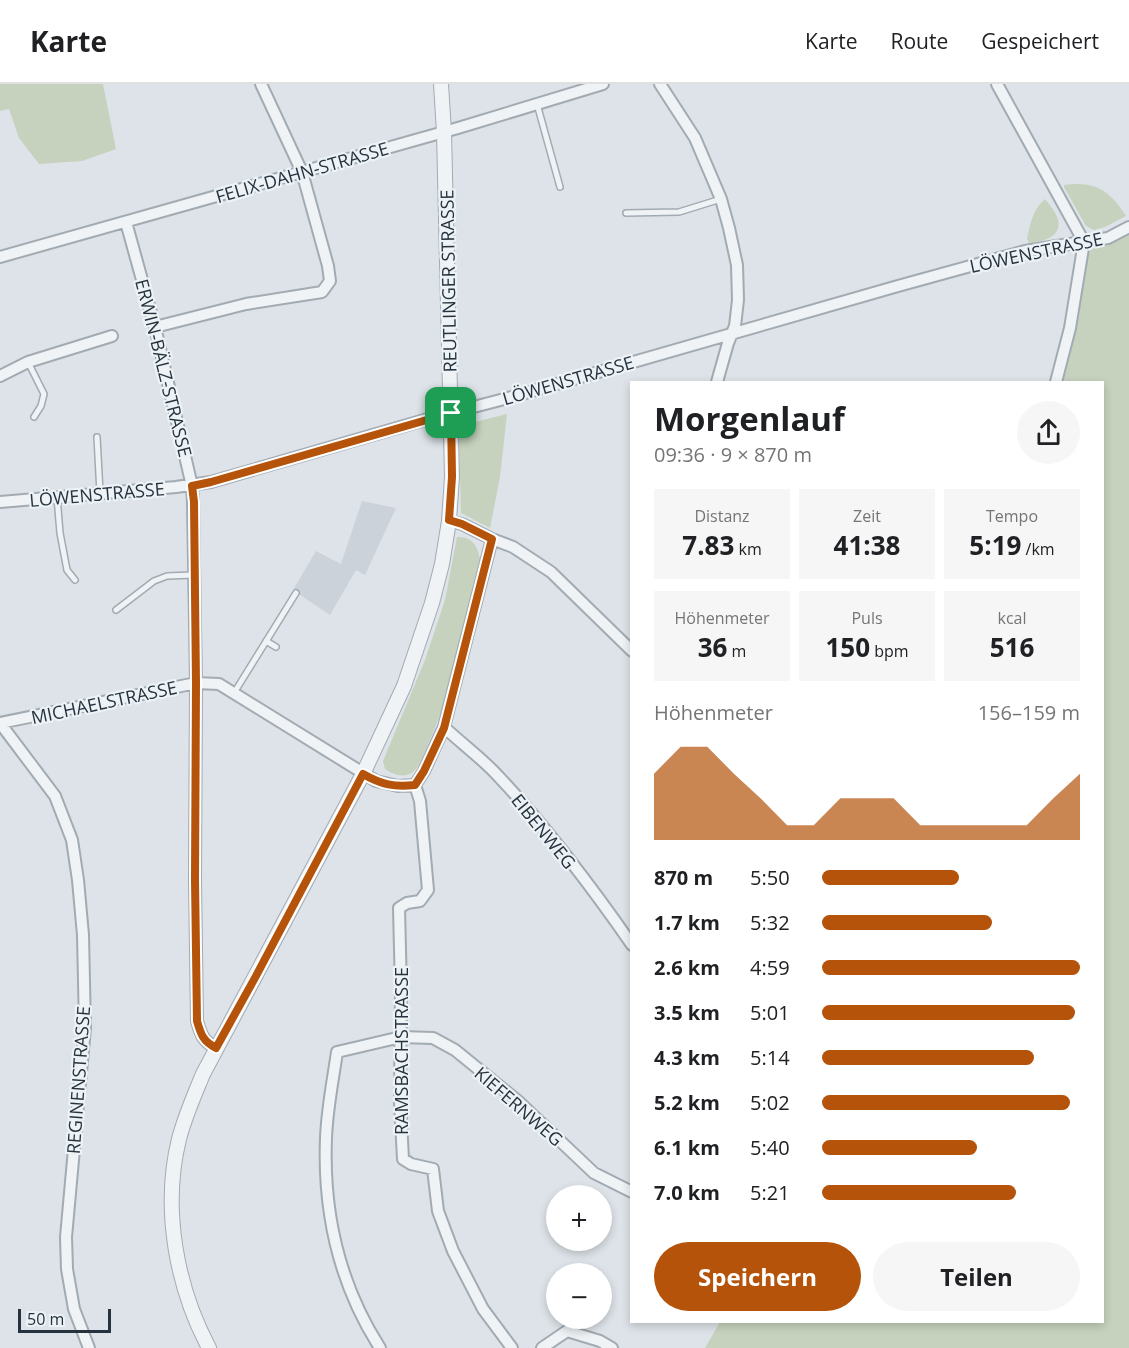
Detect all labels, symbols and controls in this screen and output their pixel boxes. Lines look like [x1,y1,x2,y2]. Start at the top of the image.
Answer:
text: Karte [30,22,107,60]
text: Karte [805,27,857,55]
text: Route [890,27,948,55]
text: Gespeichert [981,27,1099,55]
street label: FELIX-DAHN-STRASSE [213,136,391,208]
street label: REUTLINGER STRASSE [434,189,462,373]
street label: LÖWENSTRASSE [967,226,1105,278]
street label: ERWIN-BÄLZ-STRASSE [130,276,198,460]
street label: LÖWENSTRASSE [500,350,636,410]
pin [425,387,476,438]
icon: arrive [434,396,467,429]
text: Morgenlauf [654,396,845,441]
button: share [1017,401,1080,464]
text: 09:36 · 9 × 870 m [654,441,812,468]
street label: LÖWENSTRASSE [28,476,166,512]
text: Distanz [694,505,750,527]
text: Zeit [853,505,881,527]
text: Tempo [986,505,1038,527]
text: 7.83 [682,527,734,563]
text: 41:38 [834,527,900,563]
text: 5:19 [969,527,1021,563]
text: km [734,538,762,560]
text: /km [1021,538,1055,560]
text: Höhenmeter [674,607,770,629]
text: Puls [851,607,883,629]
text: kcal [998,607,1027,629]
text: 36 [698,629,727,665]
text: 150 [825,629,870,665]
text: 516 [990,629,1034,665]
text: m [727,640,746,662]
text: bpm [870,640,909,662]
street label: MICHAELSTRASSE [29,675,179,729]
text: Höhenmeter [654,699,773,726]
text: 156–159 m [978,699,1080,726]
street label: EIBENWEG [506,789,582,873]
text: 870 m [654,864,713,891]
text: 5:50 [750,864,790,891]
text: 1.7 km [654,909,720,936]
text: 5:32 [750,909,790,936]
text: 2.6 km [654,954,720,981]
text: 4:59 [750,954,790,981]
street label: RAMSBACHSTRASSE [389,967,413,1135]
text: 3.5 km [654,999,720,1026]
text: 5:01 [750,999,790,1026]
street label: REGINENSTRASSE [61,1005,95,1155]
text: 4.3 km [654,1044,720,1071]
text: 5:14 [750,1044,790,1071]
street label: KIEFERNWEG [470,1061,568,1151]
text: 5.2 km [654,1089,720,1116]
text: 5:02 [750,1089,790,1116]
text: 6.1 km [654,1134,720,1161]
text: 5:40 [750,1134,790,1161]
text: 7.0 km [654,1179,720,1206]
text: 5:21 [750,1179,790,1206]
map controls [546,1185,612,1329]
button: + [546,1185,612,1251]
button: Speichern [654,1242,861,1311]
button: Teilen [873,1242,1080,1311]
button: − [546,1263,612,1329]
scale bar [18,1306,111,1334]
text: 50 m [27,1308,64,1330]

